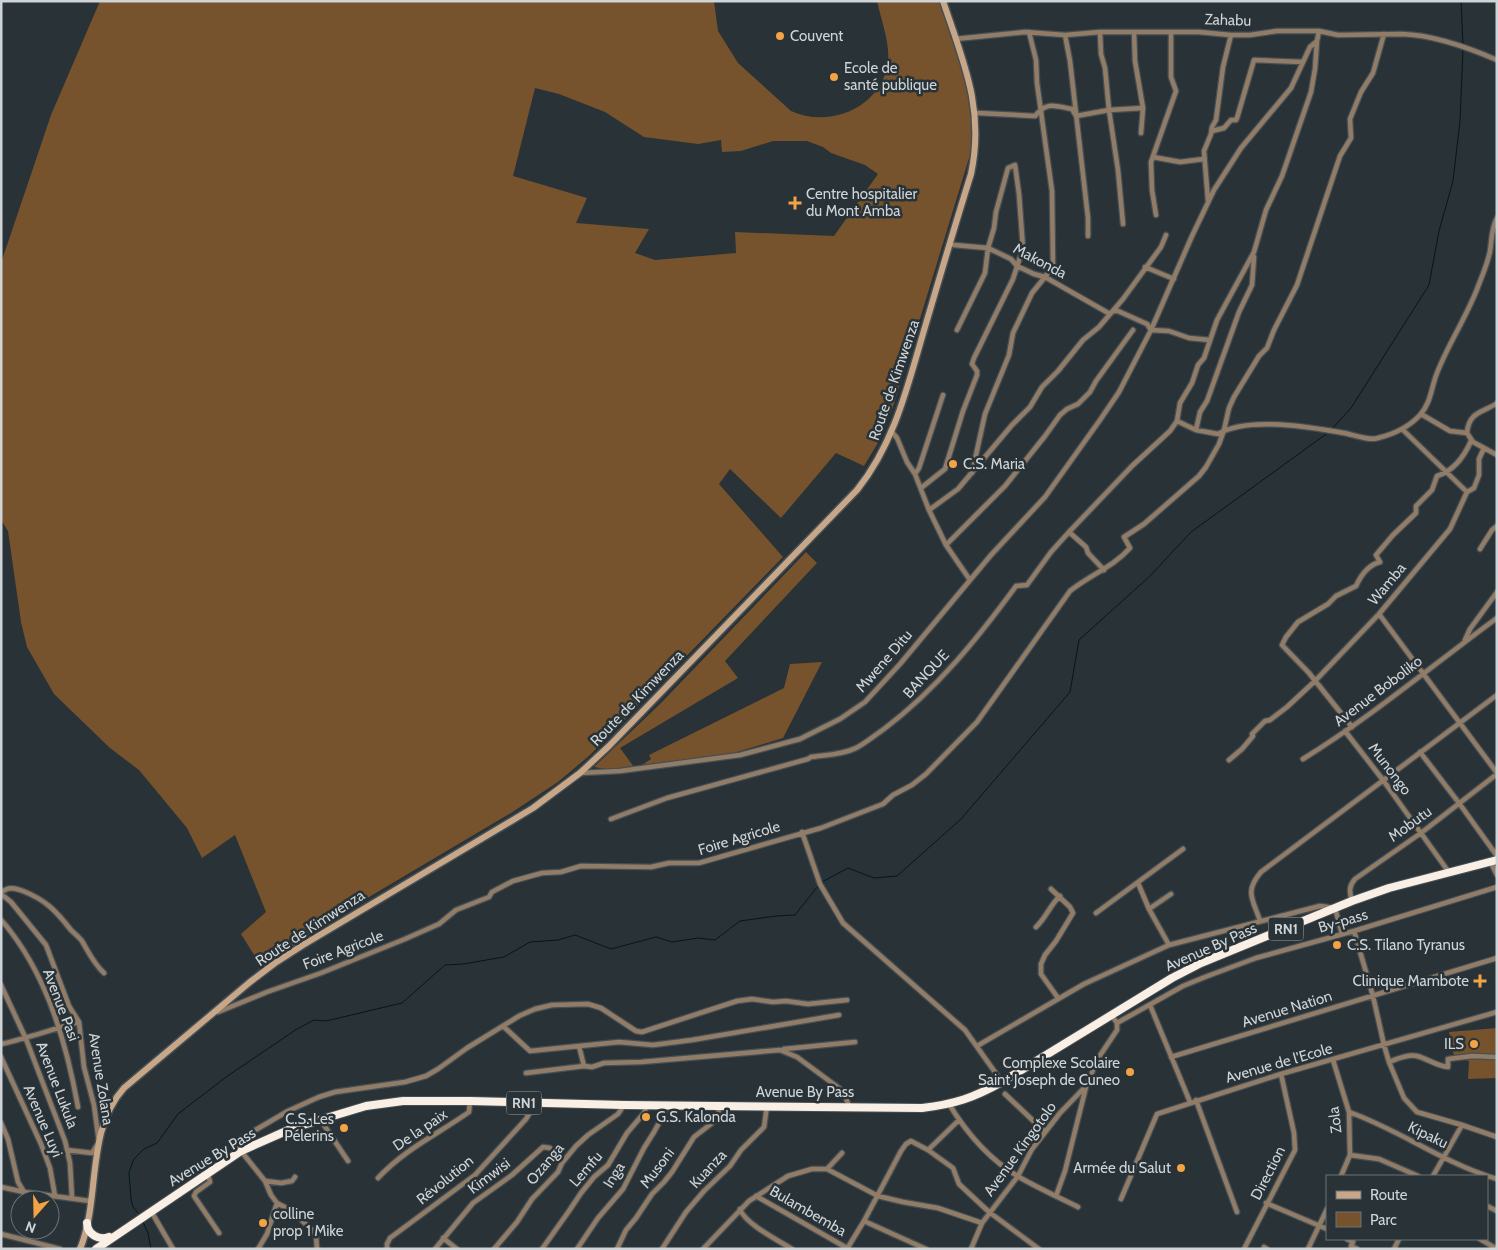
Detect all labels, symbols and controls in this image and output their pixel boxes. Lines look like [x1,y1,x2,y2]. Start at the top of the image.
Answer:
street label: Zahabu [1204,10,1252,30]
place label: Couvent [790,27,843,45]
marker: Couvent [774,30,786,42]
place label: Ecole de santé publique [844,59,937,94]
marker: Ecole de santé publique [828,71,840,83]
place label: Centre hospitalier du Mont Amba [806,185,917,220]
marker: Centre hospitalier du Mont Amba [788,196,802,210]
street label: Makonda [1010,239,1070,283]
street label: Route de Kimwenza [865,317,923,443]
place label: C.S. Maria [963,455,1026,473]
marker: C.S. Maria [947,458,959,470]
street label: Wamba [1364,559,1410,609]
street label: Mwene Ditu [852,626,916,696]
street label: Route de Kimwenza [587,646,688,750]
street label: BANQUE [899,646,953,702]
street label: Avenue Boboliko [1330,652,1426,730]
street label: Munongo [1365,739,1415,799]
street label: Mobutu [1385,802,1435,846]
street label: Foire Agricole [696,817,782,859]
street label: Route de Kimwenza [252,886,369,970]
street label: By-pass [1316,905,1370,937]
road number: RN1 [1268,918,1304,941]
street label: Avenue By Pass [1162,919,1260,975]
street label: Foire Agricole [300,926,386,974]
place label: C.S. Tilano Tyranus [1347,936,1465,954]
marker: C.S. Tilano Tyranus [1331,939,1343,951]
street label: Avenue Pasi [39,966,83,1044]
place label: Clinique Mambote [1353,972,1469,990]
marker: Clinique Mambote [1473,974,1487,988]
street label: Avenue Nation [1240,987,1334,1031]
street label: Avenue Zolana [85,1032,117,1127]
place label: ILS [1444,1035,1464,1053]
marker: ILS [1468,1038,1480,1050]
street label: Avenue Lukula [32,1039,82,1132]
street label: Avenue de l'Ecole [1223,1039,1335,1087]
place label: Complexe Scolaire Saint Joseph de Cuneo [978,1054,1120,1089]
marker: Complexe Scolaire Saint Joseph de Cuneo [1124,1066,1136,1078]
street label: Avenue Luyi [20,1082,66,1160]
street label: Avenue By Pass [756,1083,854,1101]
road number: RN1 [506,1092,542,1114]
street label: Avenue Kingotolo [980,1098,1060,1200]
street label: De la paix [389,1105,451,1155]
street label: Zola [1324,1105,1346,1134]
place label: G.S. Kalonda [656,1108,737,1126]
place label: C.S. Les Pélerins [284,1110,334,1145]
marker: G.S. Kalonda [640,1111,652,1123]
street label: Kipaku [1405,1118,1451,1152]
marker: C.S. Les Pélerins [338,1122,350,1134]
street label: Avenue By Pass [165,1124,259,1190]
street label: Ozanga [522,1139,568,1188]
street label: Direction [1247,1143,1289,1203]
street label: Musoni [636,1144,678,1192]
street label: Kuanza [686,1146,731,1192]
street label: Lemfu [566,1148,606,1190]
street label: Révolution [413,1152,477,1208]
street label: Kimwisi [464,1154,514,1198]
street label: Inga [599,1158,629,1191]
place label: Armée du Salut [1073,1159,1171,1177]
marker: Armée du Salut [1175,1162,1187,1174]
legend [1326,1175,1488,1240]
street label: Bulambemba [767,1182,850,1241]
text: Route [1370,1186,1408,1204]
north arrow [10,1190,60,1240]
place label: colline prop 1 Mike [273,1205,344,1240]
text: Parc [1370,1211,1397,1229]
text: N [23,1217,38,1237]
marker: colline prop 1 Mike [257,1217,269,1229]

